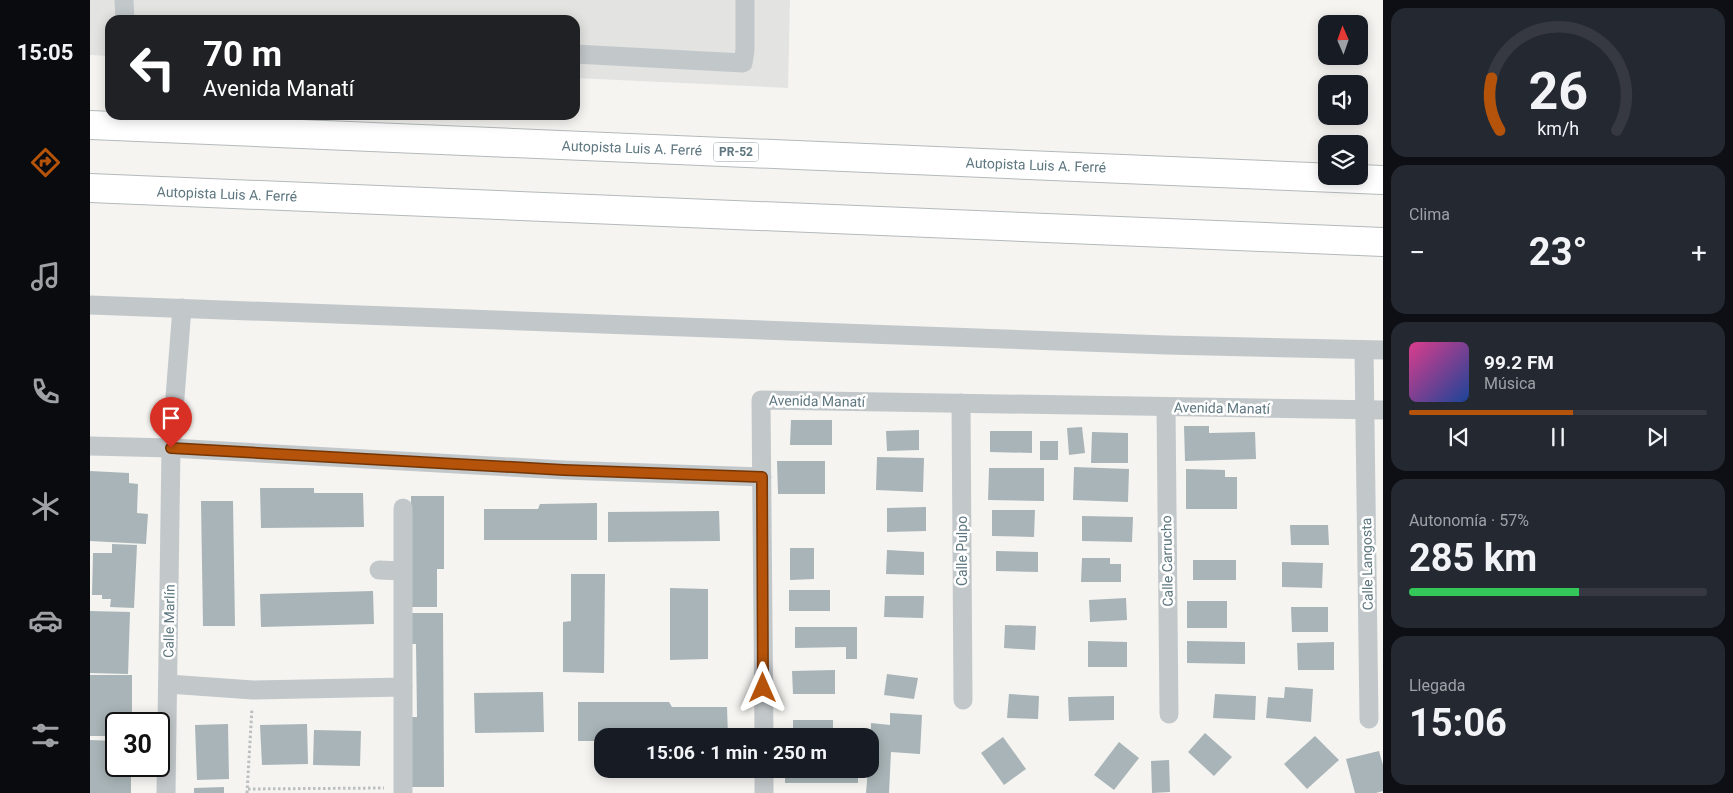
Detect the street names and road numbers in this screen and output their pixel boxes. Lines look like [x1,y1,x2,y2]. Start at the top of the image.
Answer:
street label: Autopista Luis A. Ferré [561,138,703,158]
road number: PR-52 [714,142,758,162]
street label: Autopista Luis A. Ferré [965,155,1107,175]
street label: Autopista Luis A. Ferré [156,184,298,204]
street label: Avenida Manatí [769,392,866,410]
street label: Avenida Manatí [1174,399,1271,417]
street label: Calle Carrucho [1158,515,1176,607]
street label: Calle Pulpo [954,516,970,586]
street label: Calle Langosta [1358,518,1376,610]
street label: Calle Marlín [160,584,178,658]

